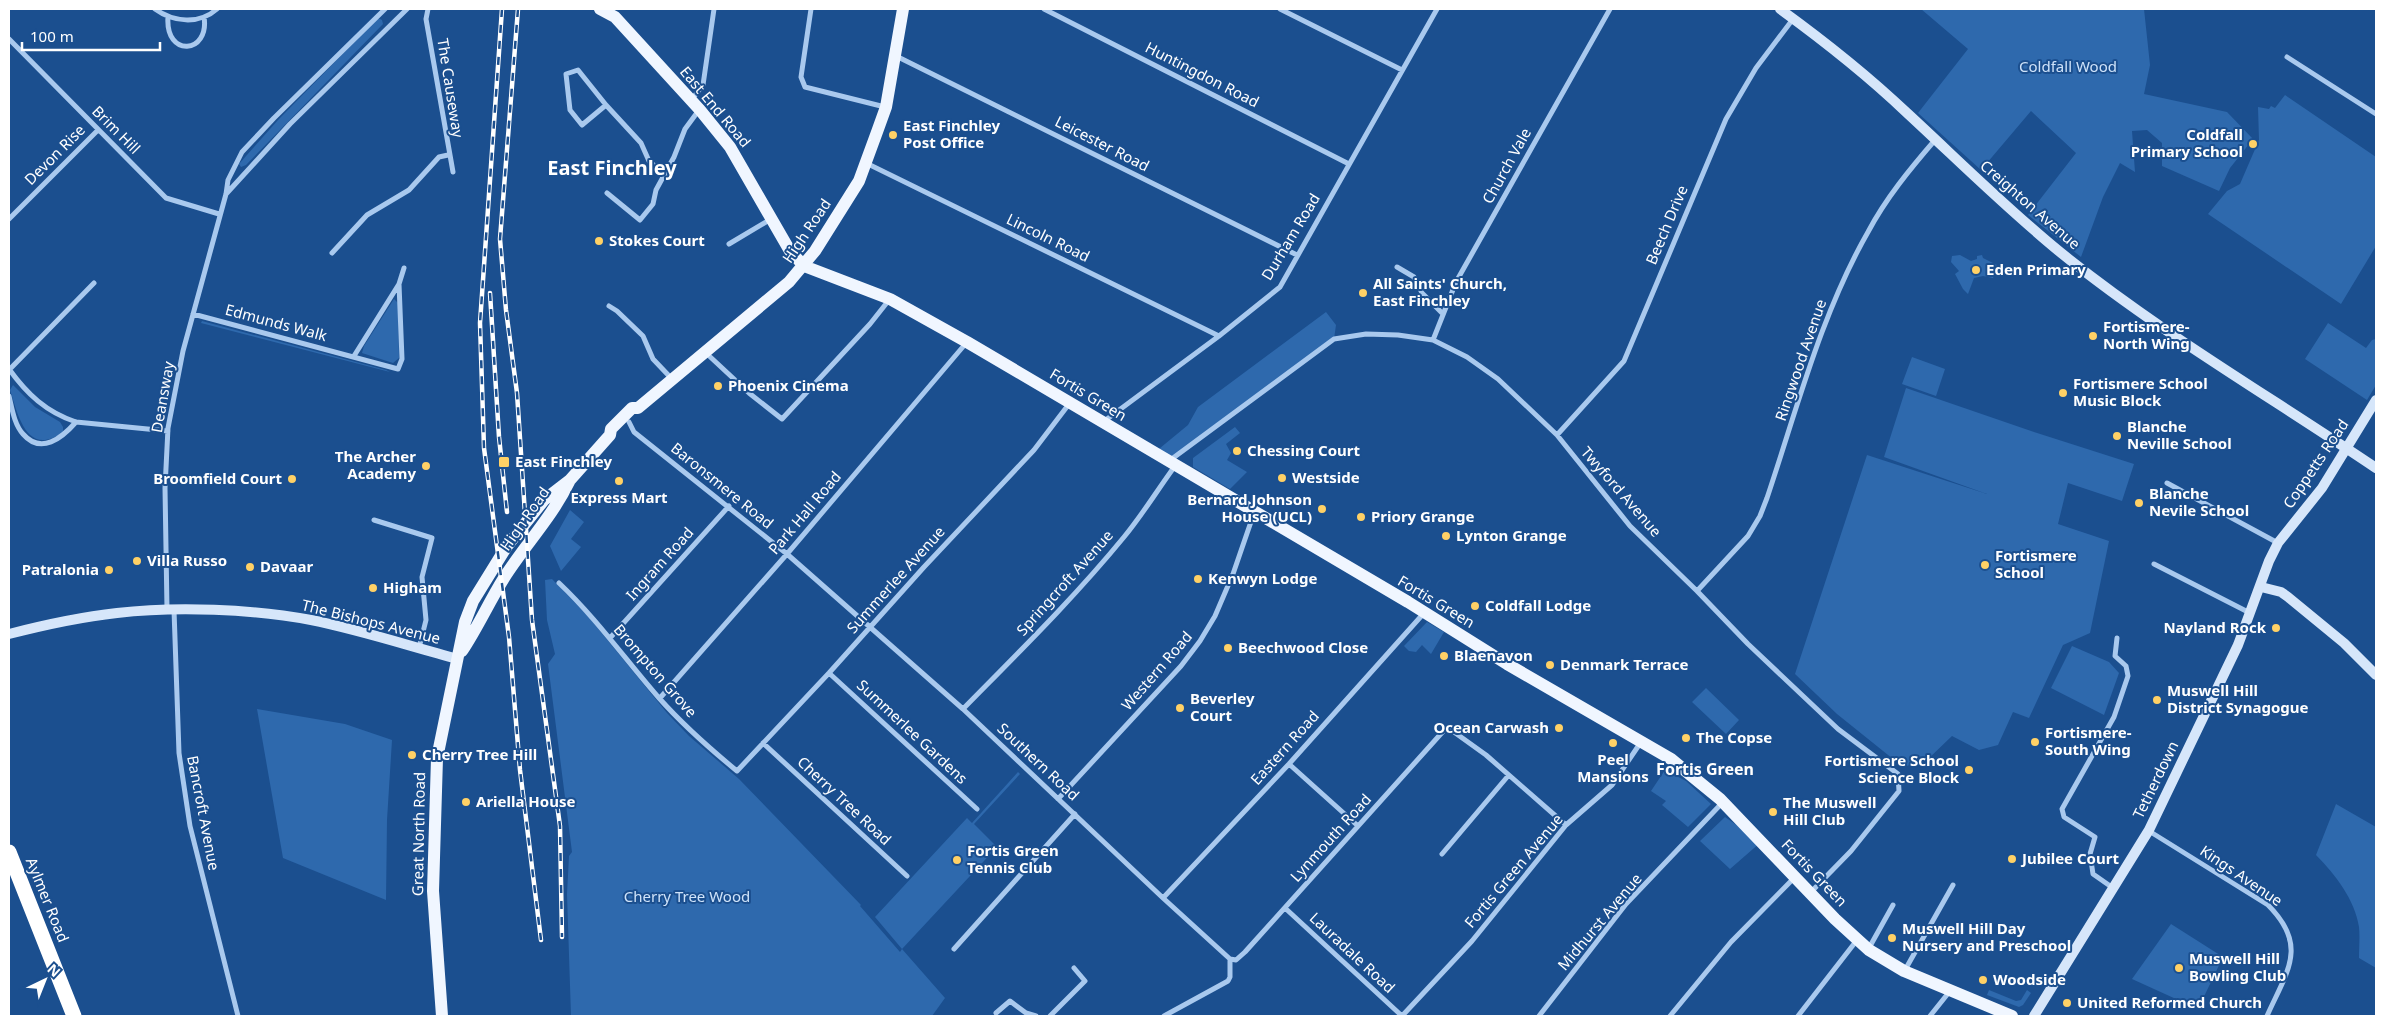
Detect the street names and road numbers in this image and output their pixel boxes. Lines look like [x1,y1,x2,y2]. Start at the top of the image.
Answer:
street label: The Causeway [433,37,469,139]
street label: Huntingdon Road [1142,37,1263,111]
street label: East End Road [676,62,756,151]
street label: Brim Hill [88,101,145,158]
street label: Leicester Road [1052,111,1153,175]
street label: Devon Rise [20,120,89,189]
street label: Church Vale [1477,124,1535,207]
street label: Creighton Avenue [1976,155,2085,253]
street label: Beech Drive [1640,182,1692,267]
street label: Durham Road [1256,189,1324,284]
street label: High Road [777,194,835,266]
street label: Lincoln Road [1003,208,1093,266]
street label: Ringwood Avenue [1770,296,1830,423]
street label: Edmunds Walk [223,299,329,345]
street label: Deansway [146,359,178,434]
street label: Fortis Green [1046,363,1131,425]
street label: Coppetts Road [2278,415,2352,512]
street label: Baronsmere Road [667,438,778,533]
street label: Twyford Avenue [1577,442,1667,541]
street label: Park Hall Road [764,467,845,558]
street label: High Road [495,483,553,554]
street label: Summerlee Avenue [842,522,949,637]
street label: Ingram Road [621,523,697,604]
street label: Springcroft Avenue [1012,525,1117,639]
street label: Fortis Green [1394,570,1479,632]
street label: The Bishops Avenue [300,594,443,648]
street label: Brompton Grove [610,620,702,721]
street label: Western Road [1116,627,1196,714]
street label: Summerlee Gardens [853,675,972,788]
street label: Eastern Road [1246,706,1323,789]
street label: Southern Road [993,718,1084,804]
street label: Tetherdown [2128,737,2182,822]
street label: Cherry Tree Road [793,752,896,849]
street label: Bancroft Avenue [183,754,225,872]
street label: Great North Road [407,772,429,896]
street label: Lynmouth Road [1285,789,1375,886]
street label: Fortis Green Avenue [1460,809,1567,932]
street label: Fortis Green [1778,834,1852,910]
street label: Kings Avenue [2196,840,2287,910]
street label: Aylmer Road [22,854,74,945]
street label: Midhurst Avenue [1553,869,1646,974]
street label: Lauradale Road [1306,908,1400,997]

